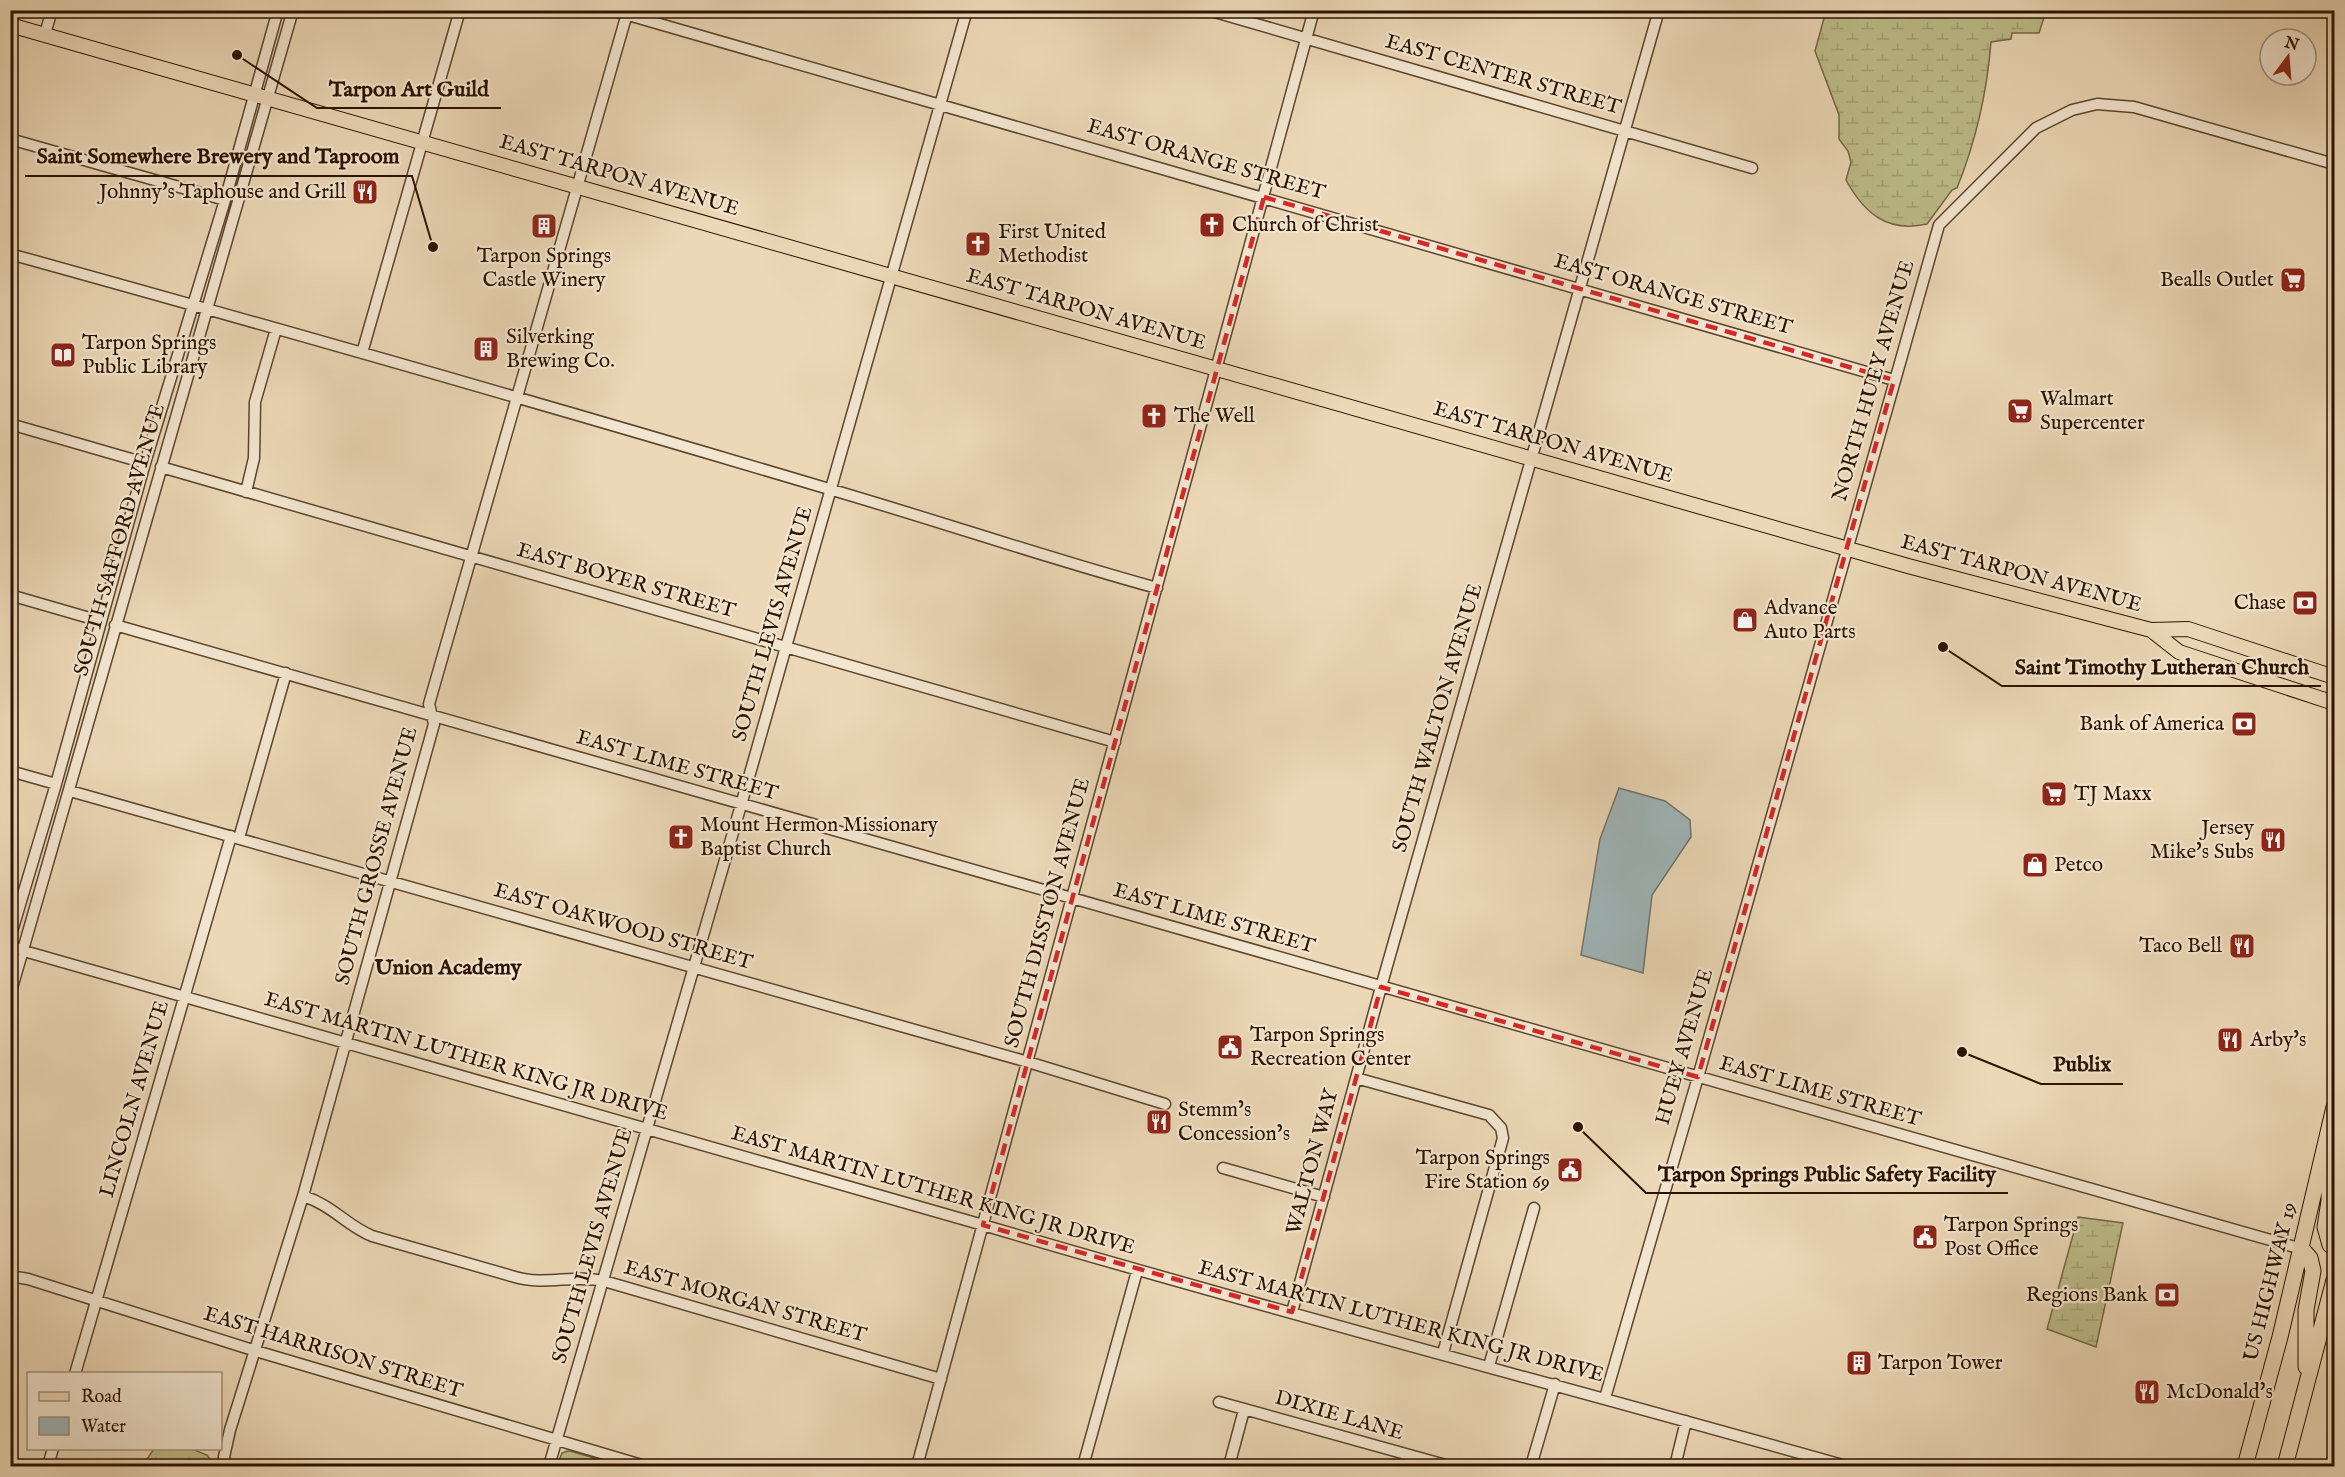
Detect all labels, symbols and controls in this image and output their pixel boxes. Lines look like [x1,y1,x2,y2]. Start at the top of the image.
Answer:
north arrow [2258,27,2318,87]
street label: EAST CENTER STREET [1382,28,1625,122]
text: N [2281,33,2301,56]
callout: Tarpon Art Guild [317,68,501,108]
text: Tarpon Art Guild [328,76,490,104]
street label: EAST ORANGE STREET [1084,113,1329,207]
street label: EAST TARPON AVENUE [496,129,742,223]
callout: Saint Somewhere Brewery and Taproom [25,136,412,176]
text: Saint Somewhere Brewery and Taproom [36,143,400,171]
restaurant icon: Johnny's Taphouse and Grill [350,177,380,207]
place label: Johnny's Taphouse and Grill [97,179,346,206]
church icon: Church of Christ [1197,210,1227,240]
building icon: Tarpon Springs Castle Winery [529,211,559,241]
place label: Church of Christ [1232,212,1379,239]
place label: First United Methodist [998,219,1107,270]
church icon: First United Methodist [963,229,993,259]
place label: Tarpon Springs Castle Winery [477,243,611,294]
street label: EAST ORANGE STREET [1551,248,1796,342]
street label: NORTH HUEY AVENUE [1827,257,1921,505]
street label: EAST TARPON AVENUE [963,263,1209,357]
supermarket icon: Bealls Outlet [2278,265,2308,295]
place label: Bealls Outlet [2160,267,2274,294]
place label: Silverking Brewing Co. [506,324,615,375]
place label: Tarpon Springs Public Library [82,330,216,381]
building icon: Silverking Brewing Co. [471,334,501,364]
library icon: Tarpon Springs Public Library [48,340,78,370]
place label: Walmart Supercenter [2040,386,2145,437]
street label: EAST TARPON AVENUE [1430,396,1676,490]
supermarket icon: Walmart Supercenter [2005,396,2035,426]
street label: SOUTH SAFFORD AVENUE [68,401,172,679]
church icon: The Well [1139,401,1169,431]
place label: The Well [1174,403,1255,430]
street label: SOUTH LEVIS AVENUE [726,503,820,745]
street label: EAST TARPON AVENUE [1898,529,2144,619]
street label: EAST BOYER STREET [514,537,739,625]
street label: SOUTH WALTON AVENUE [1387,580,1489,856]
bank icon: Chase [2290,588,2320,618]
place label: Chase [2234,590,2286,617]
place label: Advance Auto Parts [1763,595,1856,646]
shop icon: Advance Auto Parts [1730,605,1760,635]
callout: Saint Timothy Lutheran Church [2002,646,2321,686]
text: Saint Timothy Lutheran Church [2015,654,2309,682]
bank icon: Bank of America [2229,709,2259,739]
place label: Bank of America [2079,711,2225,738]
street label: SOUTH GROSSE AVENUE [330,724,424,988]
street label: EAST LIME STREET [573,724,782,808]
street label: SOUTH DISSTON AVENUE [999,775,1097,1051]
supermarket icon: TJ Maxx [2039,779,2069,809]
place label: TJ Maxx [2074,781,2152,808]
place label: Mount Hermon Missionary Baptist Church [700,812,939,863]
place label: Jersey Mike's Subs [2150,815,2255,866]
church icon: Mount Hermon Missionary Baptist Church [666,822,696,852]
restaurant icon: Jersey Mike's Subs [2258,825,2288,855]
shop icon: Petco [2020,850,2050,880]
place label: Petco [2054,852,2103,879]
street label: EAST OAKWOOD STREET [491,877,756,977]
street label: EAST LIME STREET [1110,877,1319,961]
restaurant icon: Taco Bell [2227,931,2257,961]
place label: Taco Bell [2139,933,2222,960]
district label: Union Academy [373,954,523,982]
street label: HUEY AVENUE [1650,966,1720,1128]
street label: EAST MARTIN LUTHER KING JR DRIVE [261,986,671,1128]
street label: LINCOLN AVENUE [94,997,176,1201]
place label: Tarpon Springs Recreation Center [1250,1022,1411,1073]
restaurant icon: Arby's [2215,1025,2245,1055]
place label: Arby's [2249,1027,2306,1054]
public building icon: Tarpon Springs Recreation Center [1215,1032,1245,1062]
callout: Publix [2041,1044,2123,1084]
street label: EAST LIME STREET [1716,1050,1925,1134]
text: Publix [2053,1051,2111,1079]
street label: WALTON WAY [1281,1085,1346,1238]
place label: Stemm’s Concession’s [1178,1097,1290,1148]
restaurant icon: Stemm’s Concession’s [1144,1107,1174,1137]
street label: EAST MARTIN LUTHER KING JR DRIVE [728,1120,1138,1262]
street label: SOUTH LEVIS AVENUE [546,1125,640,1367]
place label: Tarpon Springs Fire Station 69 [1416,1145,1550,1196]
callout: Tarpon Springs Public Safety Facility [1646,1153,2008,1193]
public building icon: Tarpon Springs Fire Station 69 [1555,1155,1585,1185]
text: Tarpon Springs Public Safety Facility [1657,1161,1997,1189]
street label: US HIGHWAY 19 [2238,1200,2304,1364]
place label: Tarpon Springs Post Office [1944,1212,2078,1263]
public building icon: Tarpon Springs Post Office [1910,1222,1940,1252]
street label: EAST MORGAN STREET [620,1254,870,1350]
street label: EAST MARTIN LUTHER KING JR DRIVE [1195,1255,1607,1389]
bank icon: Regions Bank [2152,1280,2182,1310]
place label: Regions Bank [2026,1282,2149,1309]
street label: EAST HARRISON STREET [200,1301,466,1405]
building icon: Tarpon Tower [1844,1348,1874,1378]
place label: Tarpon Tower [1878,1350,2003,1377]
legend [27,1372,222,1450]
restaurant icon: McDonald's [2132,1377,2162,1407]
place label: McDonald's [2166,1379,2273,1406]
street label: DIXIE LANE [1272,1385,1406,1447]
text: Road [81,1386,122,1409]
text: Water [81,1416,126,1439]

